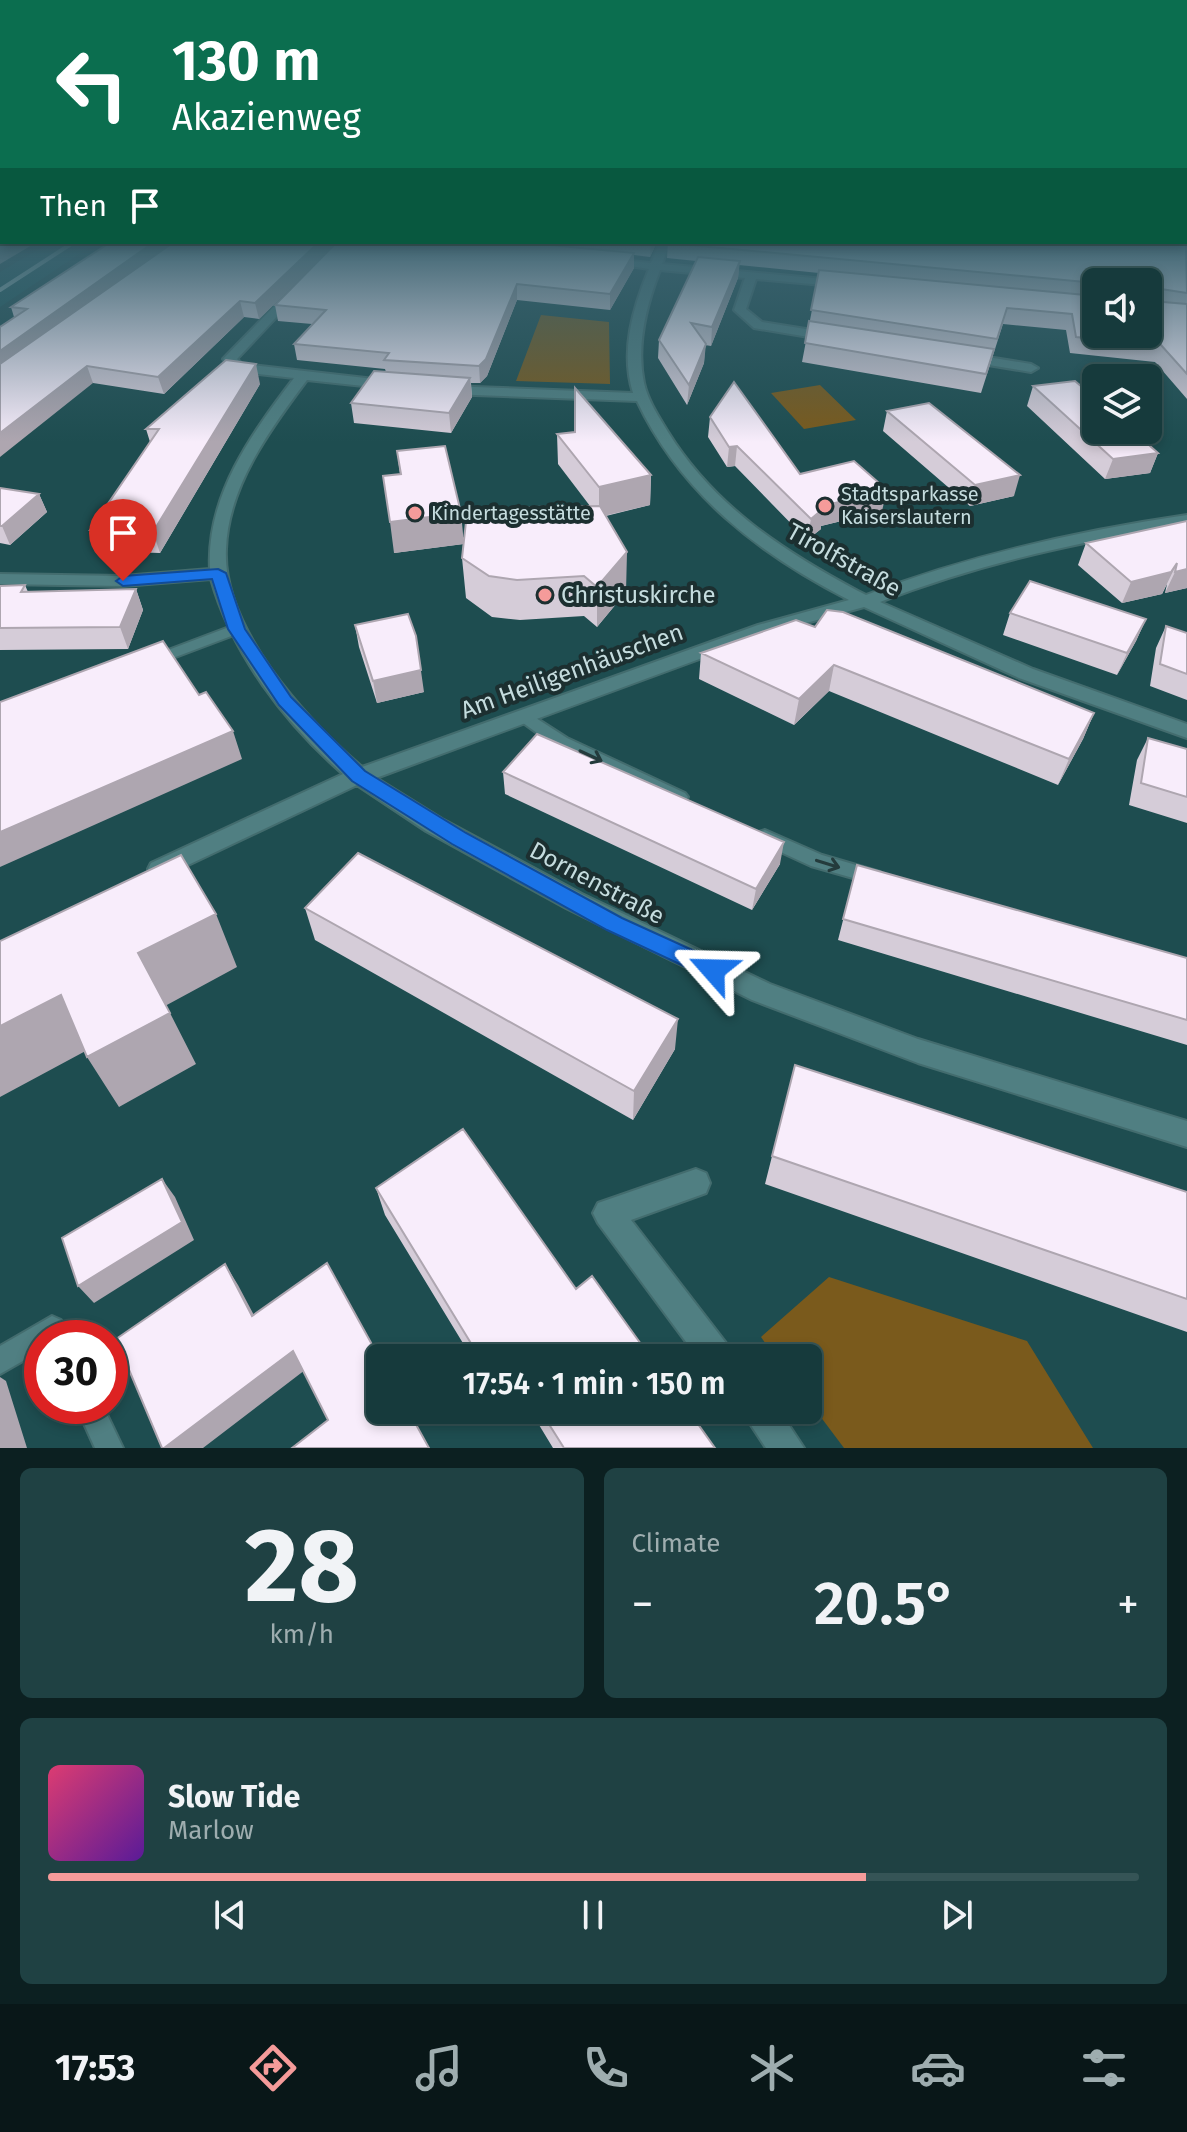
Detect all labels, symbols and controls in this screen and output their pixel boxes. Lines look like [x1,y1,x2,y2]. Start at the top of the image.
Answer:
text: 130 m [172,28,320,95]
icon: left [40,32,144,136]
text: Akazienweg [172,96,361,140]
icon: arrive [123,184,167,228]
text: Then [40,188,107,224]
map controls [1082,268,1162,444]
button: sound [1082,268,1162,348]
button: layers [1082,364,1162,444]
place label: Stadtsparkasse Kaiserslautern [841,482,979,529]
marker: Stadtsparkasse Kaiserslautern [816,497,834,515]
pin [89,499,157,581]
place label: Kindertagesstätte [431,501,591,525]
marker: Kindertagesstätte [406,504,424,522]
icon: arrive [101,511,145,555]
street label: Tirolfstraße [782,517,906,603]
place label: Christuskirche [561,581,716,609]
marker: Christuskirche [536,586,554,604]
street label: Am Heiligenhäuschen [457,618,687,724]
one-way arrow [579,749,603,764]
street label: Dornenstraße [525,836,669,930]
one-way arrow [814,857,840,872]
position arrow [671,928,755,1012]
speed limit sign: 30 [24,1320,128,1424]
text: 17:54 · 1 min · 150 m [462,1366,726,1402]
text: 28 [245,1504,359,1629]
text: Climate [632,1528,720,1559]
text: 20.5° [814,1568,957,1640]
text: − [632,1578,654,1631]
text: + [1117,1578,1139,1631]
text: km/h [270,1619,334,1650]
text: Slow Tide [168,1779,300,1815]
text: Marlow [168,1815,254,1846]
icon: previous [208,1893,252,1937]
icon: pause [571,1893,615,1937]
icon: next [935,1893,979,1937]
icon: directions [245,2040,301,2096]
icon: music [411,2040,467,2096]
icon: phone [578,2040,634,2096]
icon: climate [744,2040,800,2096]
icon: car [910,2040,966,2096]
icon: filters [1076,2040,1132,2096]
text: 17:53 [55,2046,135,2090]

